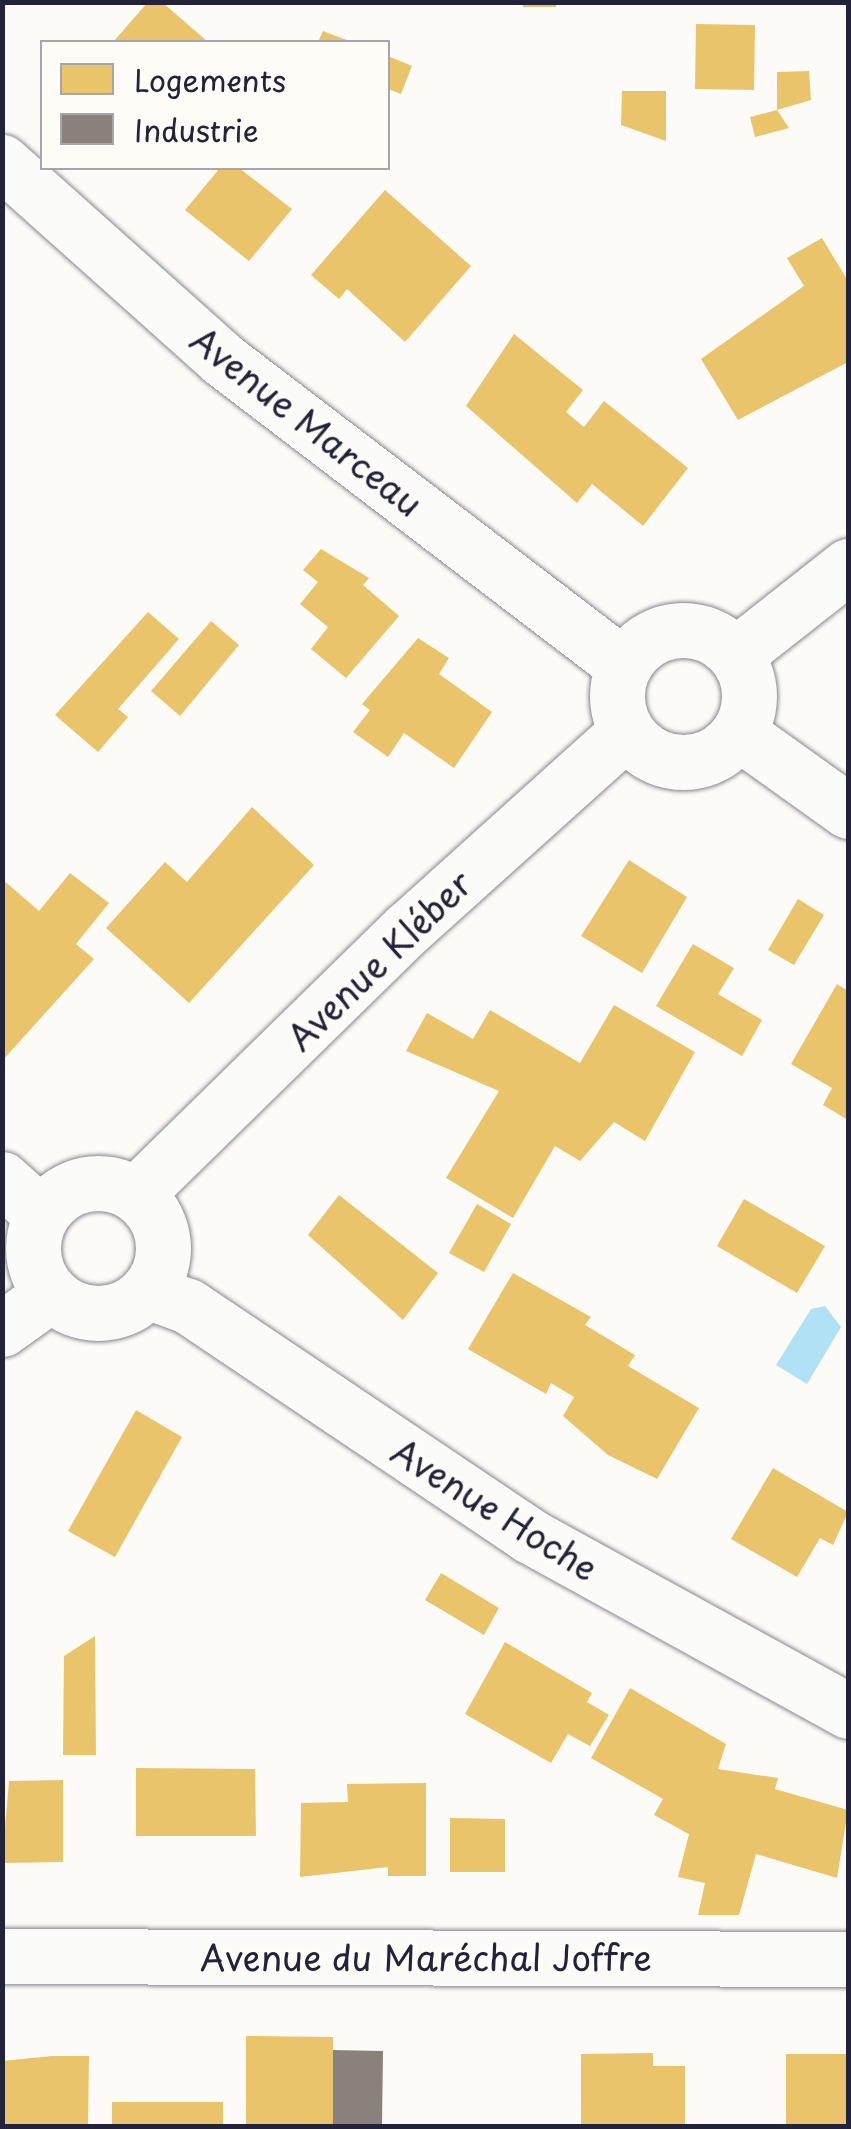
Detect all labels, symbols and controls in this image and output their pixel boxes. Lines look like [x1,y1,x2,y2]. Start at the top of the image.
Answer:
legend [40,40,390,170]
text: Logements [134,57,286,102]
text: Industrie [134,107,259,152]
street label: Avenue Marceau [184,318,430,524]
street label: Avenue Kléber [279,862,479,1058]
street label: Avenue Hoche [384,1429,606,1589]
street label: Avenue du Maréchal Joffre [200,1936,652,1978]

